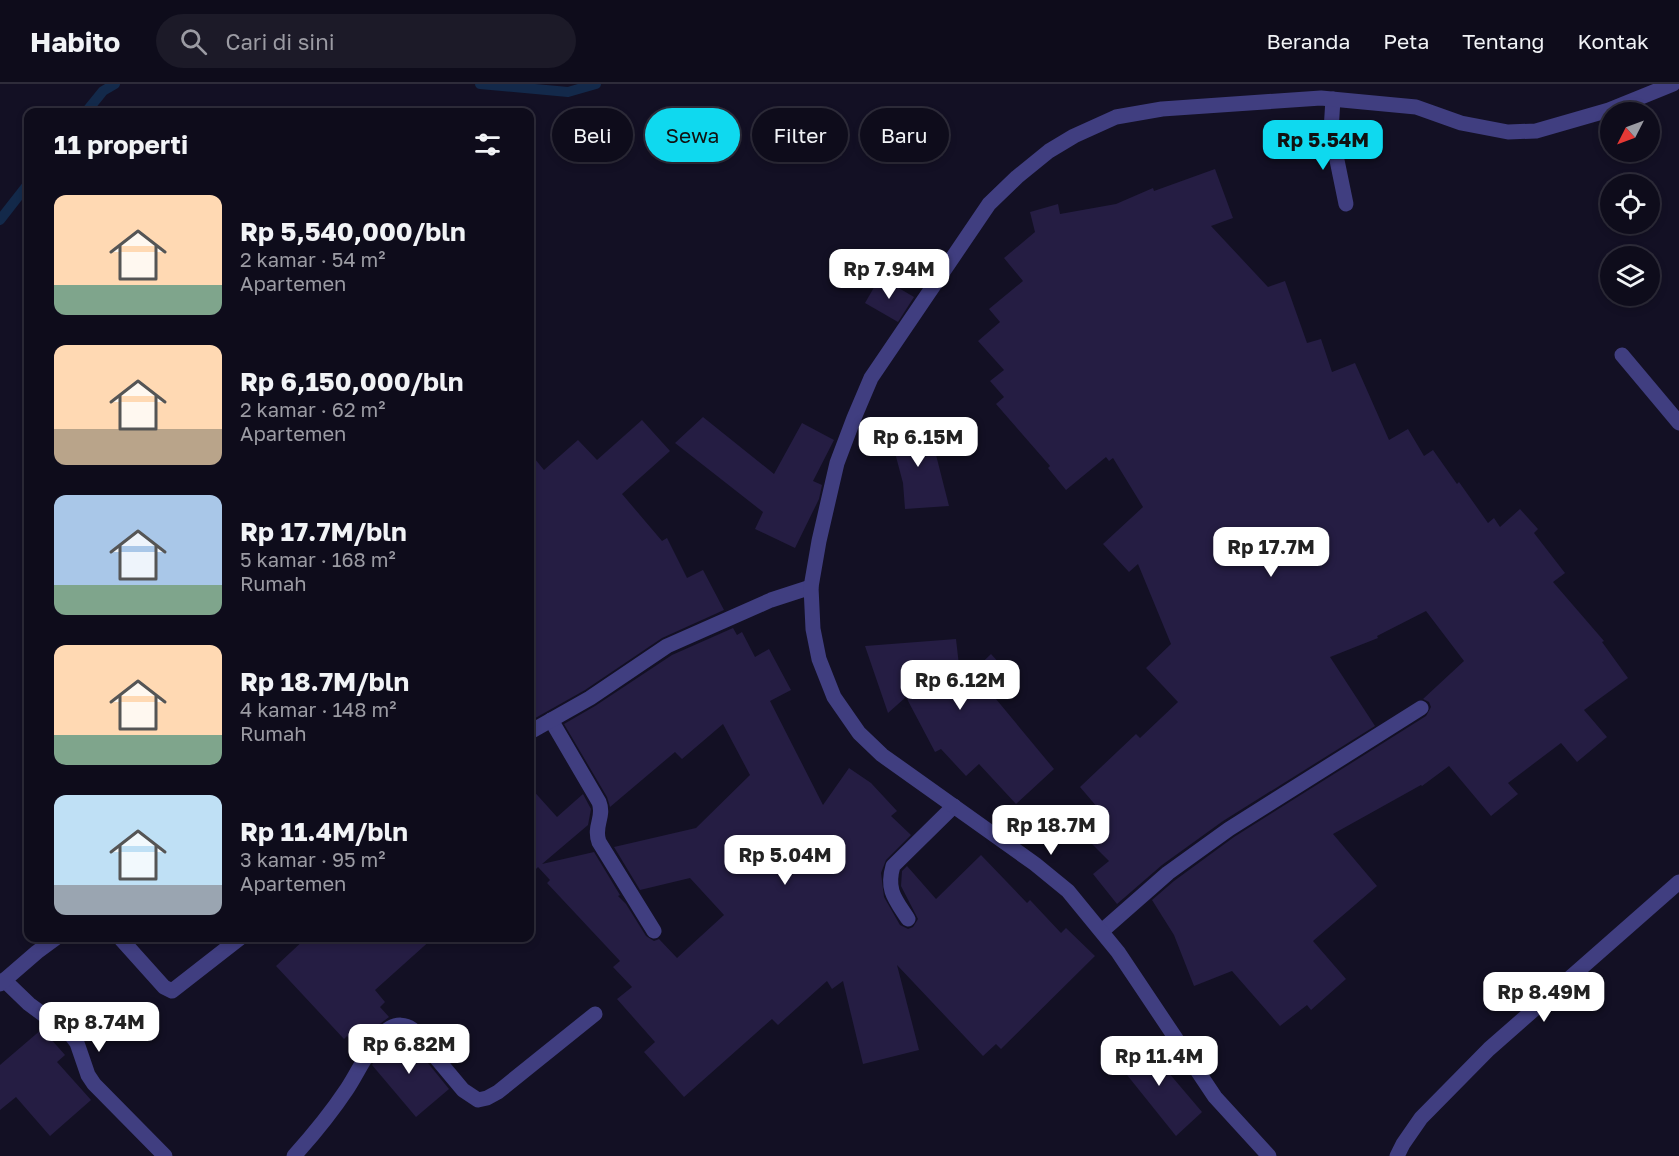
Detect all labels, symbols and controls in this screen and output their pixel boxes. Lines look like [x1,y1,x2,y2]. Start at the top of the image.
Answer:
search box [156,14,576,68]
text: Habito [30,25,120,58]
icon: search [177,25,210,58]
text: Cari di sini [225,28,335,55]
text: Beranda [1267,28,1350,54]
text: Peta [1383,28,1429,54]
text: Tentang [1462,28,1544,54]
text: Kontak [1577,28,1649,54]
north arrow [1600,102,1660,162]
map controls [1600,102,1660,306]
chip: Beli [552,108,633,162]
chip: Sewa [645,108,740,162]
chip: Filter [752,108,848,162]
chip: Baru [860,108,949,162]
pin: Rp 5.54M [1261,120,1385,171]
text: Rp 5.54M [1277,127,1369,151]
icon: filters [471,128,504,161]
text: 11 properti [54,129,188,160]
button: locate [1600,174,1660,234]
text: Rp 5,540,000/bln [240,216,466,247]
icon: home [102,219,174,291]
button: layers [1600,246,1660,306]
text: 2 kamar · 54 m² [240,247,386,271]
pin: Rp 7.94M [827,249,951,300]
text: Rp 7.94M [843,256,935,280]
text: Apartemen [240,271,346,295]
text: Rp 6,150,000/bln [240,366,463,397]
icon: home [102,369,174,441]
text: 2 kamar · 62 m² [240,397,385,421]
pin: Rp 6.15M [856,417,980,468]
text: Apartemen [240,421,346,445]
text: Rp 6.15M [873,424,963,448]
text: Rp 17.7M/bln [240,516,407,547]
icon: home [102,519,174,591]
pin: Rp 17.7M [1209,527,1333,578]
text: Rp 17.7M [1227,534,1315,558]
text: 5 kamar · 168 m² [240,547,396,571]
text: Rumah [240,571,307,595]
pin: Rp 6.12M [898,660,1022,711]
text: Rp 18.7M/bln [240,666,409,697]
text: Rp 6.12M [915,667,1005,691]
icon: home [102,669,174,741]
text: 4 kamar · 148 m² [240,697,396,721]
text: Rumah [240,721,307,745]
pin: Rp 18.7M [989,805,1113,856]
text: Rp 18.7M [1006,812,1096,836]
text: Rp 11.4M/bln [240,816,408,847]
icon: home [102,819,174,891]
pin: Rp 5.04M [723,835,847,886]
text: Rp 5.04M [738,842,832,866]
text: 3 kamar · 95 m² [240,847,386,871]
text: Apartemen [240,871,346,895]
pin: Rp 8.49M [1482,972,1606,1023]
text: Rp 8.49M [1497,979,1591,1003]
pin: Rp 8.74M [37,1002,161,1053]
text: Rp 8.74M [53,1009,145,1033]
pin: Rp 6.82M [347,1024,471,1075]
text: Rp 6.82M [362,1031,456,1055]
pin: Rp 11.4M [1097,1036,1221,1087]
text: Rp 11.4M [1115,1043,1203,1067]

